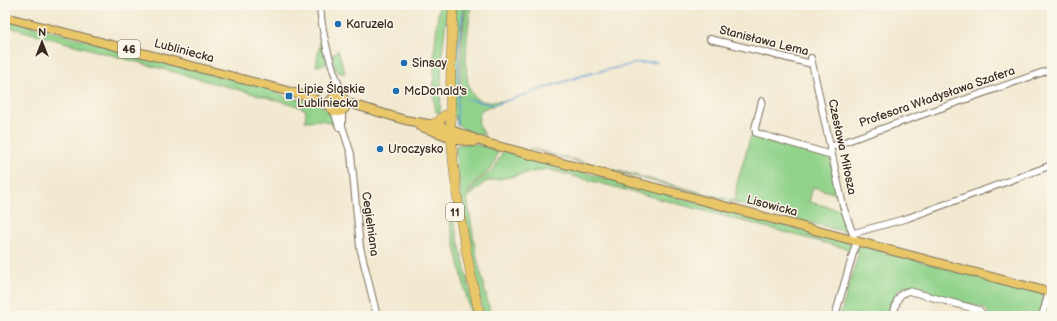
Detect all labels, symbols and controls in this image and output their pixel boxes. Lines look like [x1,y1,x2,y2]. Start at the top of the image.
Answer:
place label: Karuzela [346,17,394,32]
marker: Karuzela [333,19,343,29]
north arrow [22,22,62,62]
street label: Stanisława Lema [718,23,811,59]
text: N [38,26,46,39]
street label: Lubliniecka [152,36,216,66]
road number: 46 [118,40,140,58]
place label: Sinsay [412,56,448,71]
marker: Sinsay [399,58,409,68]
street label: Profesora Władysława Szafera [857,63,1017,131]
place label: Lipie Śląskie Lubliniecka [297,80,365,111]
place label: McDonald's [404,84,467,99]
marker: McDonald's [391,86,401,96]
marker: Lipie Śląskie Lubliniecka [284,91,294,101]
street label: Czesława Miłosza [825,98,860,197]
place label: Uroczysko [388,142,444,157]
marker: Uroczysko [375,144,385,154]
street label: Cegielniana [358,191,382,257]
street label: Lisowicka [745,192,799,220]
road number: 11 [446,203,464,221]

